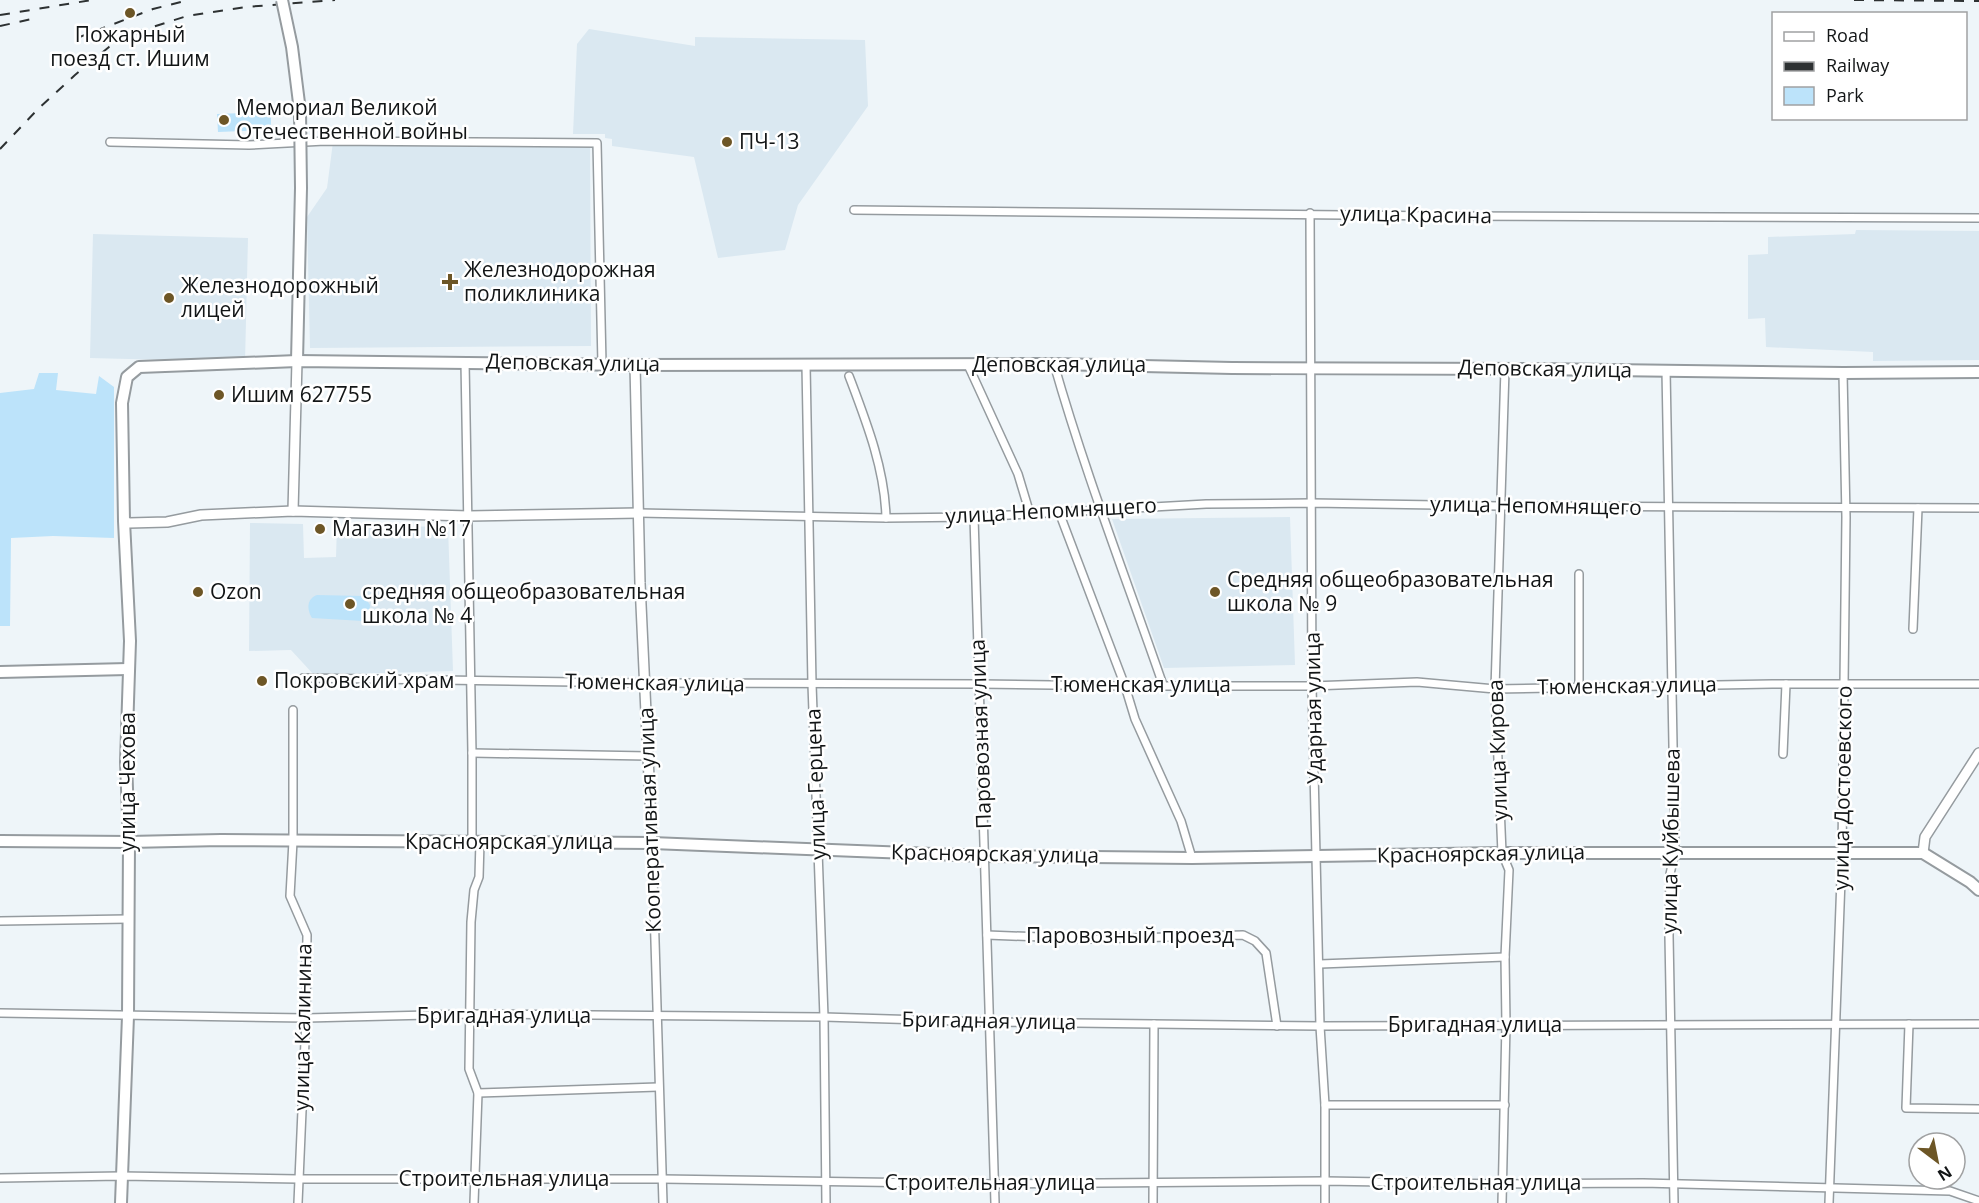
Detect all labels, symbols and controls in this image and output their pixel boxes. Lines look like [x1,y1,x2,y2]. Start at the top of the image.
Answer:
marker: Пожарный поезд ст. Ишим [123,6,137,20]
legend [1772,12,1967,120]
place label: Пожарный поезд ст. Ишим [50,20,210,72]
text: Road [1826,23,1869,47]
text: Railway [1826,53,1890,77]
text: Park [1826,83,1864,107]
place label: Мемориал Великой Отечественной войны [236,93,468,145]
marker: Мемориал Великой Отечественной войны [217,113,231,127]
place label: ПЧ-13 [739,127,800,155]
marker: ПЧ-13 [720,135,734,149]
street label: улица Красина [1340,199,1492,229]
place label: Железнодорожная поликлиника [464,255,656,307]
place label: Железнодорожный лицей [181,271,379,323]
marker: Железнодорожная поликлиника [441,273,459,291]
marker: Железнодорожный лицей [162,291,176,305]
street label: Деповская улица [486,346,660,378]
street label: Деповская улица [972,350,1146,378]
street label: Деповская улица [1458,352,1632,384]
place label: Ишим 627755 [231,380,372,408]
marker: Ишим 627755 [212,388,226,402]
street label: улица Непомнящего [1430,489,1642,521]
street label: улица Непомнящего [944,490,1157,530]
place label: Магазин №17 [332,514,471,542]
marker: Магазин №17 [313,522,327,536]
place label: Средняя общеобразовательная школа № 9 [1227,565,1554,617]
place label: Ozon [210,577,262,605]
place label: средняя общеобразовательная школа № 4 [362,577,685,629]
marker: Ozon [191,585,205,599]
marker: Средняя общеобразовательная школа № 9 [1208,585,1222,599]
marker: средняя общеобразовательная школа № 4 [343,597,357,611]
street label: Ударная улица [1298,632,1328,784]
street label: Паровозная улица [963,639,997,829]
place label: Покровский храм [274,666,454,694]
street label: Тюменская улица [565,666,745,698]
street label: Тюменская улица [1537,669,1717,701]
street label: Тюменская улица [1051,670,1231,698]
marker: Покровский храм [255,674,269,688]
street label: улица Кирова [1481,679,1513,821]
street label: улица Достоевского [1826,685,1858,891]
street label: Кооперативная улица [631,707,667,933]
street label: улица Герцена [798,708,832,860]
street label: улица Чехова [113,712,141,852]
street label: улица Куйбышева [1654,748,1686,934]
street label: Красноярская улица [405,827,613,855]
street label: Красноярская улица [891,837,1099,869]
street label: Красноярская улица [1377,837,1585,869]
street label: Паровозный проезд [1026,921,1234,949]
street label: улица Калинина [287,943,317,1111]
street label: Бригадная улица [417,1001,591,1029]
street label: Бригадная улица [901,1004,1077,1036]
street label: Бригадная улица [1388,1010,1562,1038]
north arrow [1907,1131,1967,1191]
text: N [1934,1161,1956,1186]
street label: Строительная улица [399,1164,609,1192]
street label: Строительная улица [885,1168,1095,1196]
street label: Строительная улица [1371,1168,1581,1196]

